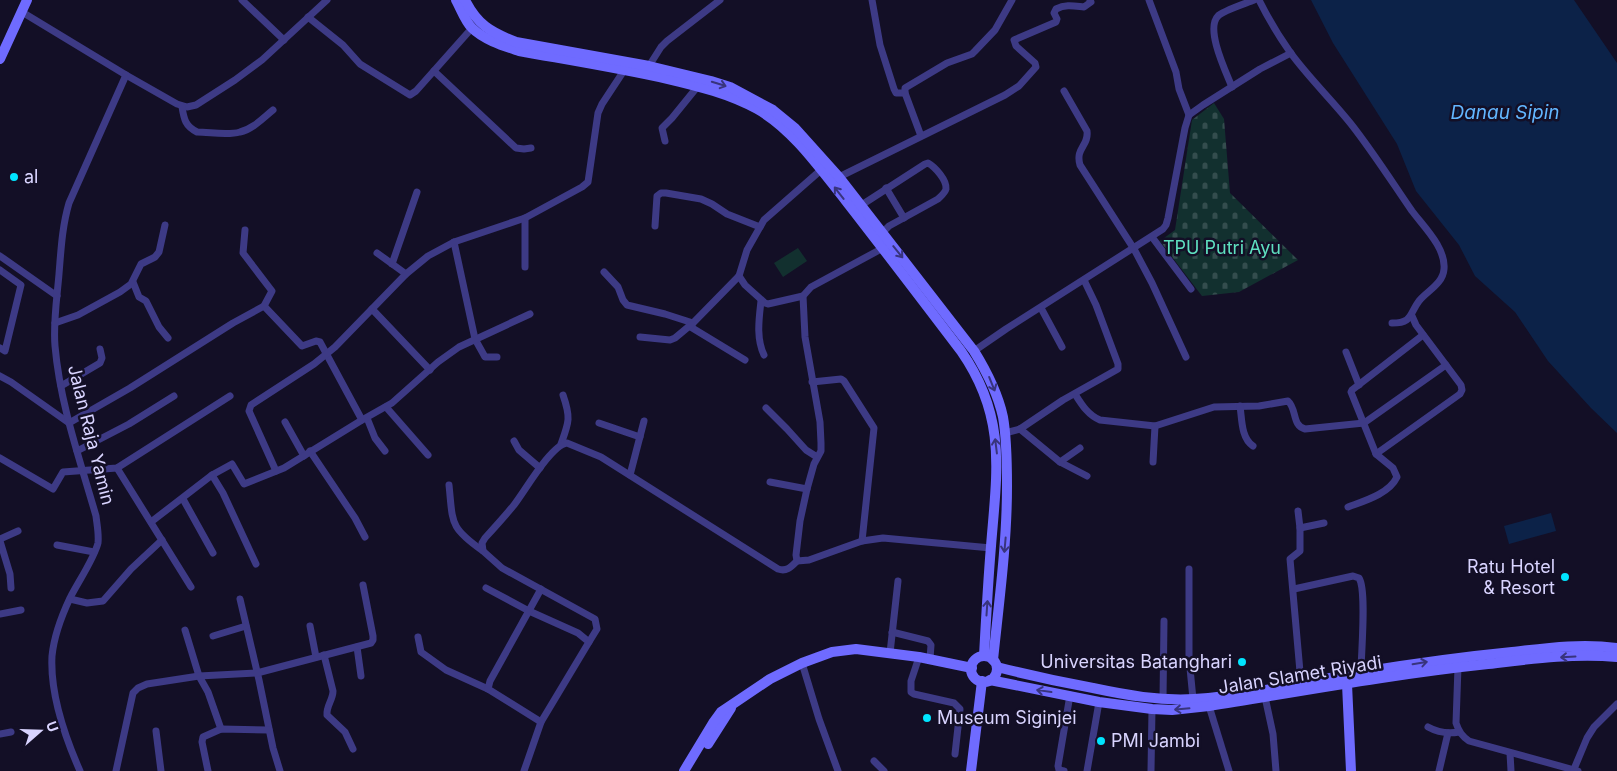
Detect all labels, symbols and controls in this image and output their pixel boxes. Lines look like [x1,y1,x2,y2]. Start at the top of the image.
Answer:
one-way arrow [711,79,727,89]
water label: Danau Sipin [1450,101,1560,124]
place label: al [24,166,38,187]
marker: al [8,171,20,183]
one-way arrow [833,187,844,200]
park label: TPU Putri Ayu [1163,237,1281,258]
one-way arrow [893,245,903,259]
street label: Jalan Raja Yamin [64,363,119,507]
one-way arrow [988,376,997,391]
one-way arrow [991,438,1001,454]
one-way arrow [1000,536,1009,552]
place label: Ratu Hotel & Resort [1467,556,1555,598]
marker: Ratu Hotel & Resort [1559,571,1571,583]
one-way arrow [982,600,992,616]
place label: Universitas Batanghari [1040,651,1232,672]
street label: Jalan Slamet Riyadi [1217,651,1383,698]
one-way arrow [1561,653,1577,662]
marker: Universitas Batanghari [1236,656,1248,668]
one-way arrow [1412,658,1428,668]
one-way arrow [1037,686,1053,696]
one-way arrow [1174,704,1190,714]
north arrow [15,706,65,756]
place label: Museum Siginjei [937,707,1077,728]
marker: Museum Siginjei [921,712,933,724]
text: U [43,719,62,734]
place label: PMI Jambi [1111,730,1200,751]
marker: PMI Jambi [1095,735,1107,747]

